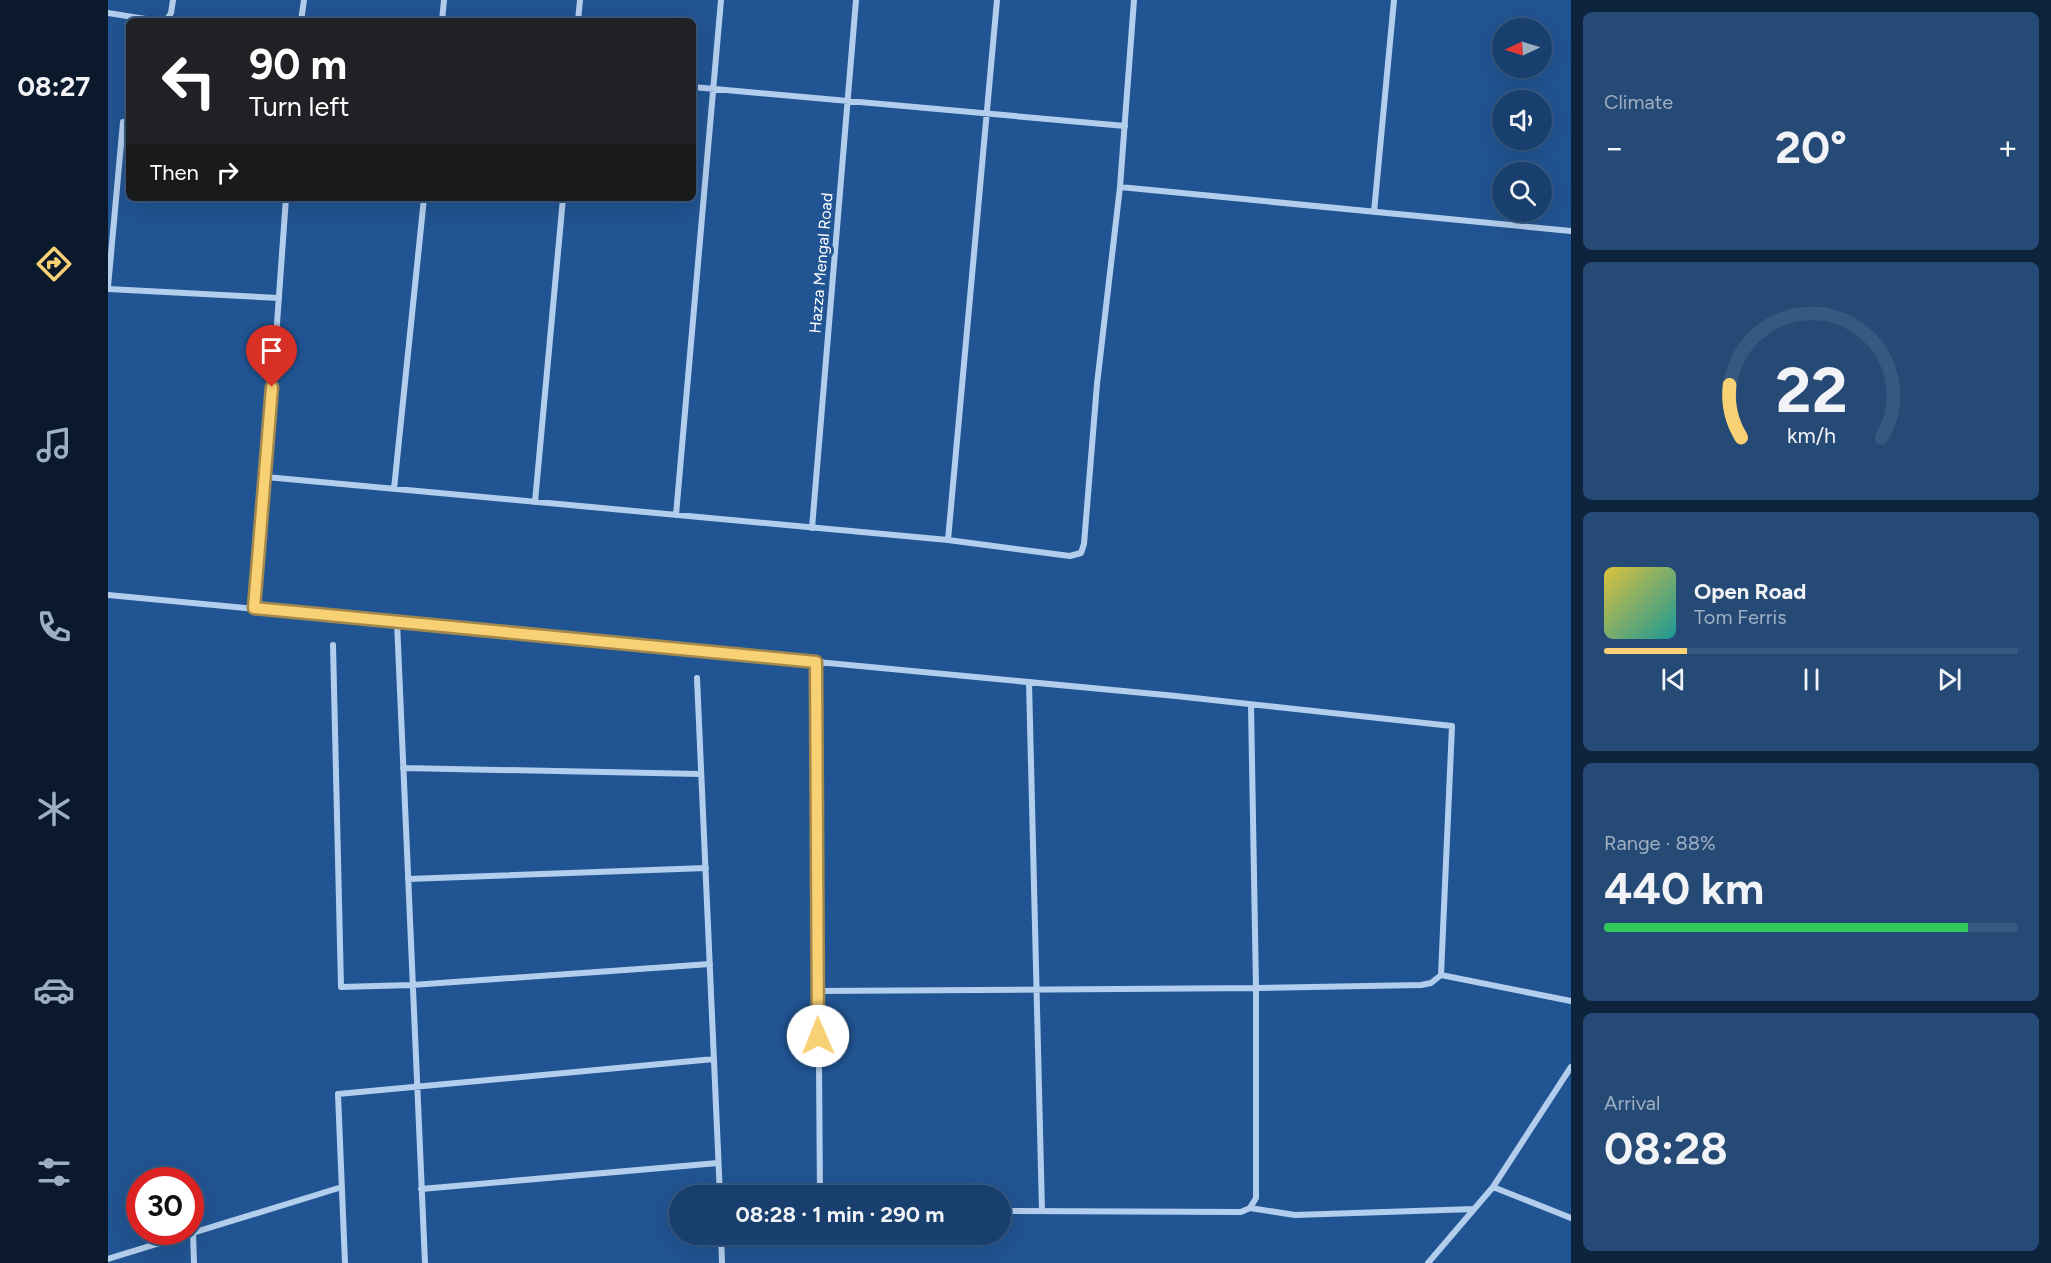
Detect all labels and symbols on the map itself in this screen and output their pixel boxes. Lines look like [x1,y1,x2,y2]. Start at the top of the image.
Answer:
north arrow [1492,18,1552,78]
street label: Hazza Mengal Road [805,192,837,334]
pin [246,325,297,387]
position arrow [786,1004,850,1068]
speed limit sign: 30 [126,1167,204,1245]

